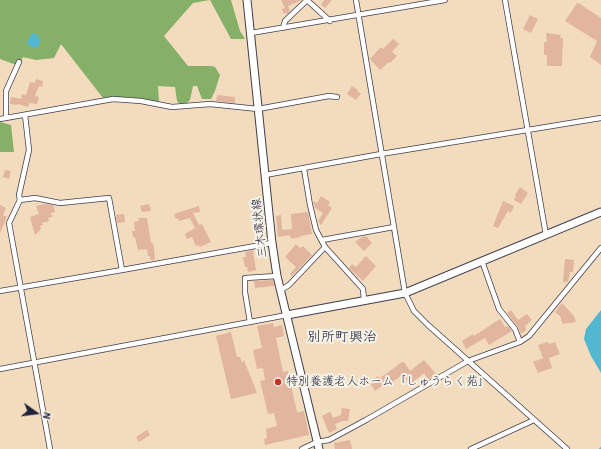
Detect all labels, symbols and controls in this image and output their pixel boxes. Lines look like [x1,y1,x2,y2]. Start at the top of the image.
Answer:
street label: 三木環状線 [249,197,271,259]
district label: 別所町興治 [307,329,377,345]
place label: 特別養護老人ホーム「しゅうらく苑」 [286,375,490,389]
marker: 特別養護老人ホーム「しゅうらく苑」 [273,377,283,387]
north arrow [16,393,56,433]
text: N [40,411,55,420]

